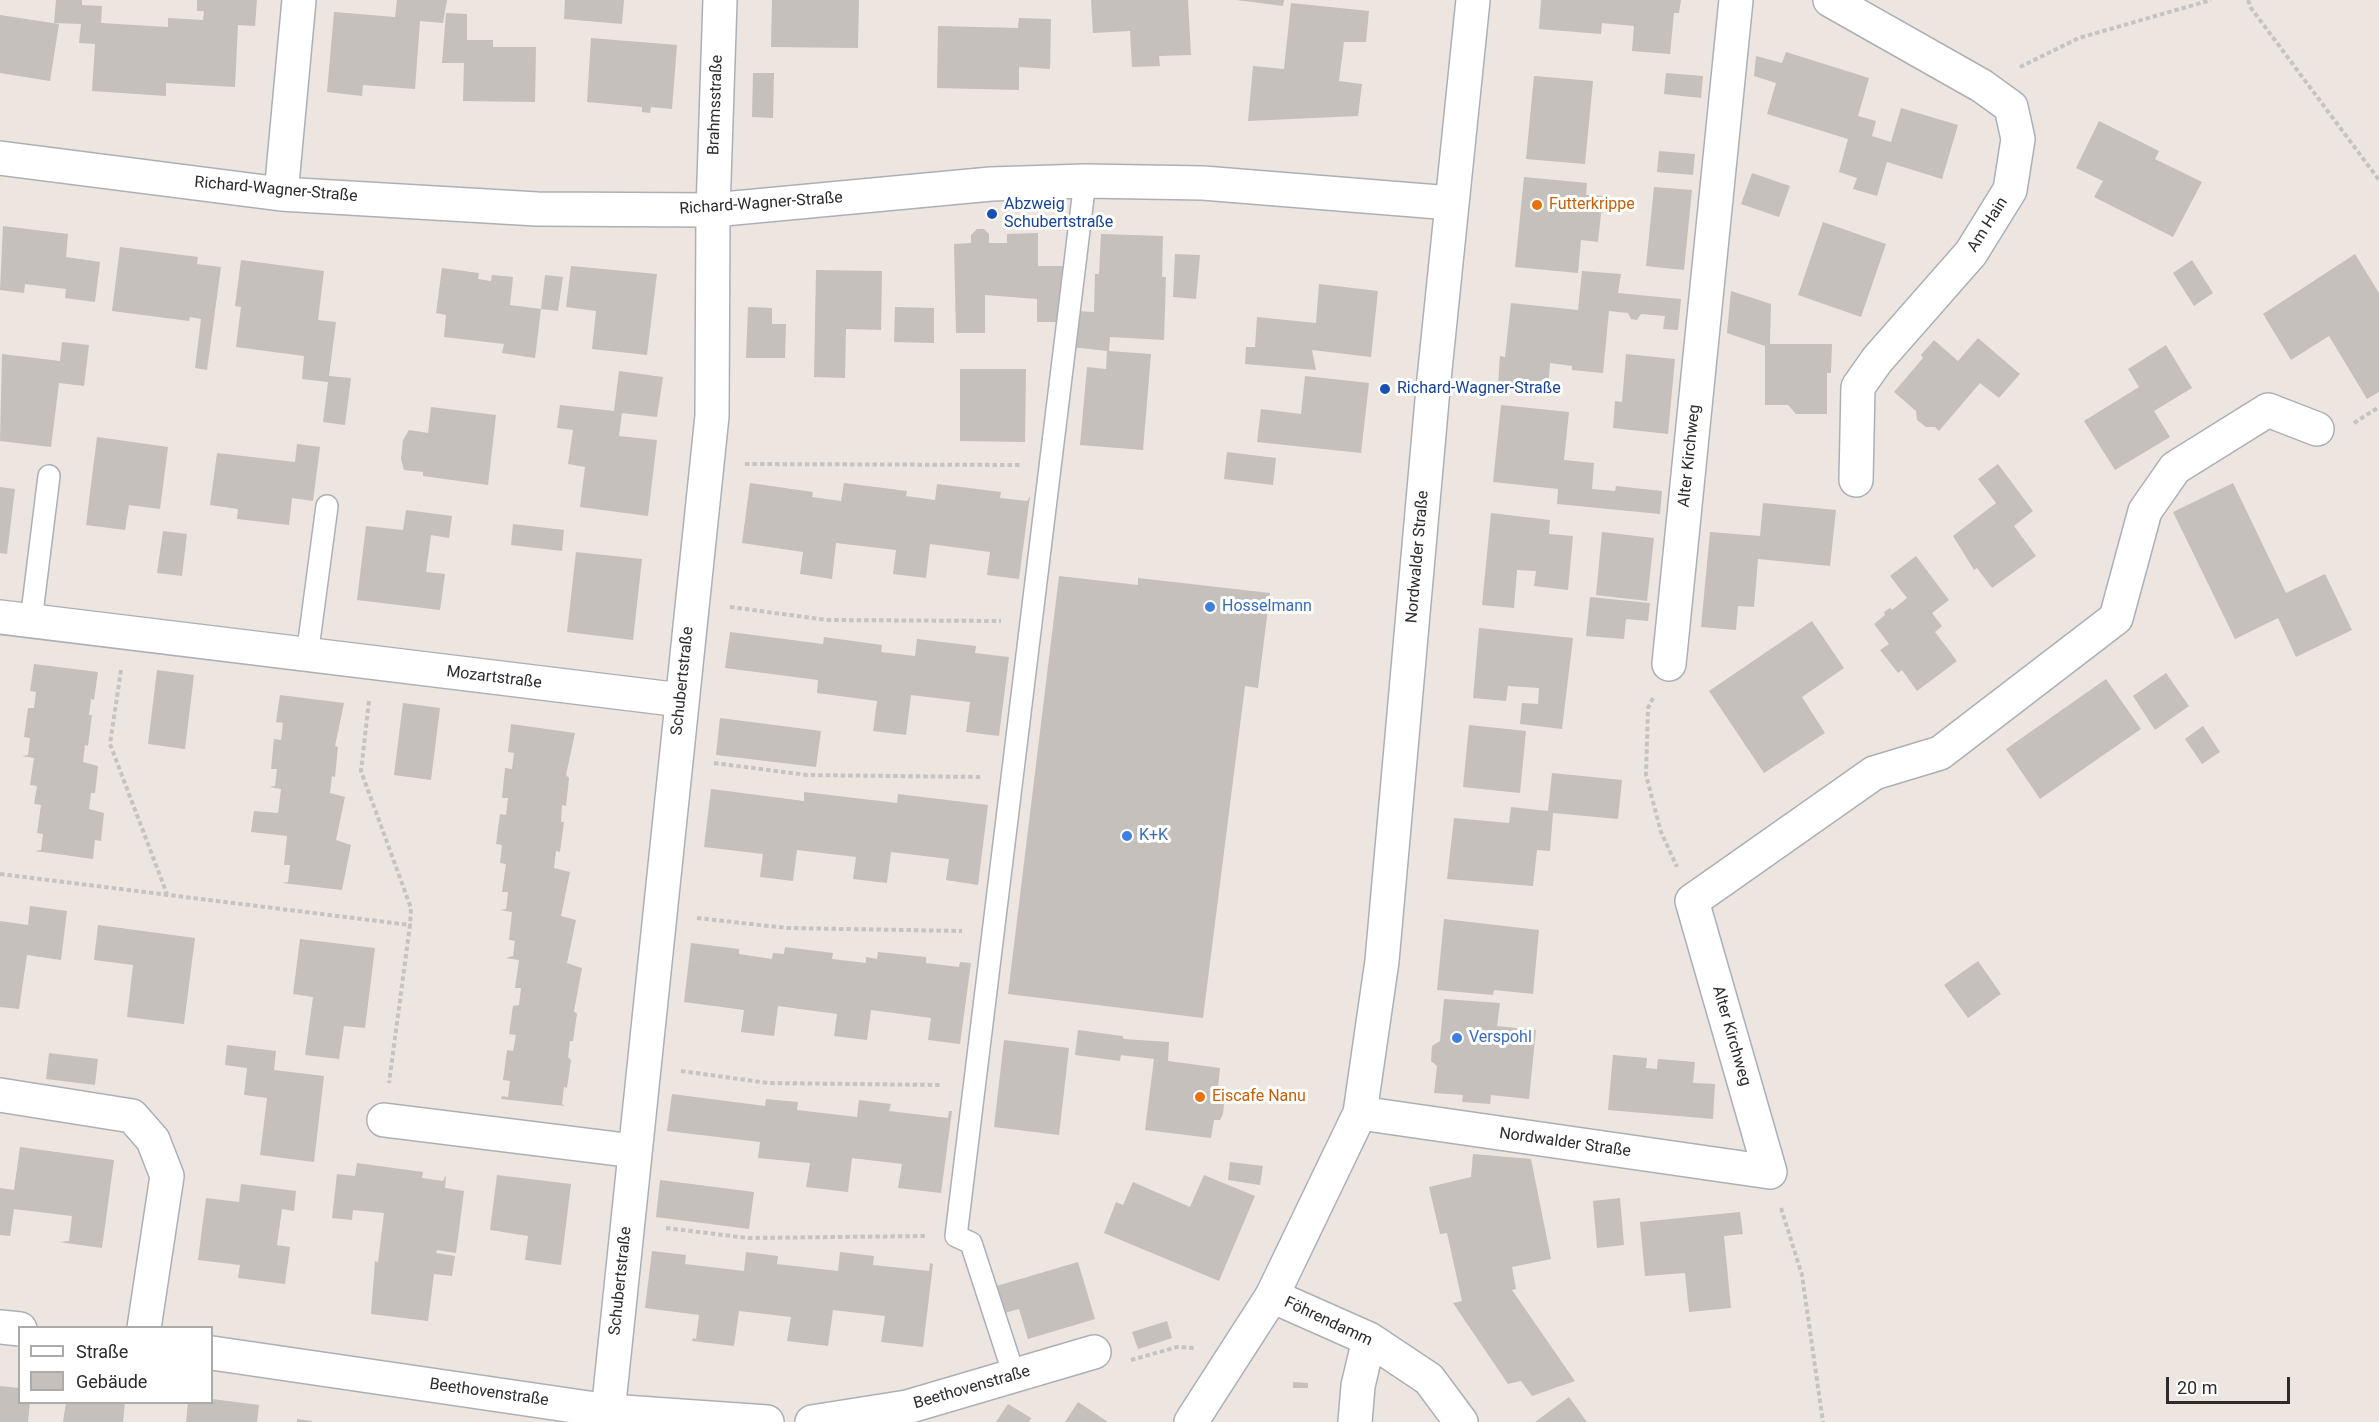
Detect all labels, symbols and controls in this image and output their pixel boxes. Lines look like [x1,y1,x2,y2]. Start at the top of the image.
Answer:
street label: Brahmsstraße [705,55,727,155]
street label: Richard-Wagner-Straße [194,173,358,207]
street label: Richard-Wagner-Straße [679,189,843,219]
street label: Am Hain [1964,194,2012,256]
place label: Abzweig Schubertstraße [1004,195,1113,233]
place label: Futterkrippe [1549,195,1635,215]
marker: Futterkrippe [1530,198,1544,212]
marker: Abzweig Schubertstraße [985,207,999,221]
place label: Richard-Wagner-Straße [1397,379,1561,399]
marker: Richard-Wagner-Straße [1378,382,1392,396]
street label: Alter Kirchweg [1675,404,1705,508]
street label: Nordwalder Straße [1403,490,1433,624]
place label: Hosselmann [1222,597,1312,617]
marker: Hosselmann [1203,600,1217,614]
street label: Schubertstraße [668,626,698,736]
street label: Mozartstraße [445,663,543,693]
place label: K+K [1139,826,1168,846]
marker: K+K [1120,829,1134,843]
street label: Alter Kirchweg [1708,984,1754,1088]
place label: Verspohl [1469,1028,1532,1048]
marker: Verspohl [1450,1031,1464,1045]
place label: Eiscafe Nanu [1212,1087,1306,1107]
marker: Eiscafe Nanu [1193,1090,1207,1104]
street label: Nordwalder Straße [1498,1124,1632,1162]
street label: Schubertstraße [606,1226,636,1336]
street label: Föhrendamm [1281,1293,1375,1351]
legend [18,1326,213,1404]
text: Straße [76,1341,128,1362]
street label: Beethovenstraße [912,1362,1032,1414]
scale bar [2169,1365,2294,1403]
text: Gebäude [76,1371,147,1392]
street label: Beethovenstraße [428,1375,550,1411]
text: 20 m [2177,1377,2217,1398]

